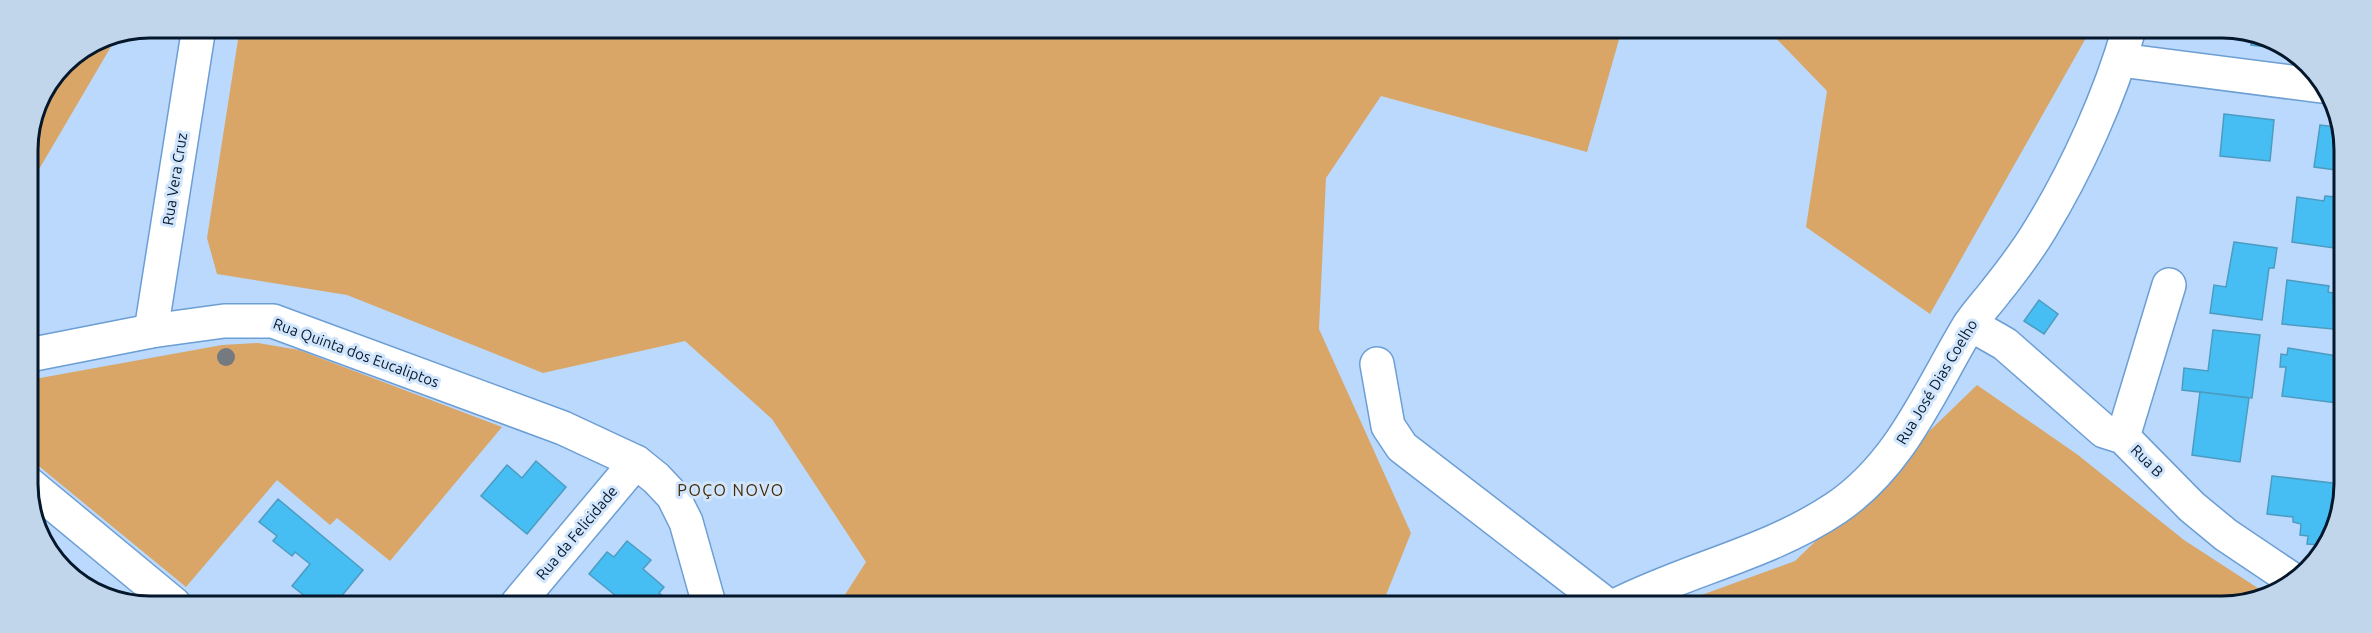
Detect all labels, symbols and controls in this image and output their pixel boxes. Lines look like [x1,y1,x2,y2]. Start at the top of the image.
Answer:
street label: Rua Vera Cruz [159,131,190,226]
street label: Rua Quinta dos Eucaliptos [271,315,441,390]
street label: Rua José Dias Coelho [1893,316,1981,447]
street label: Rua B [2128,441,2167,480]
district label: POÇO NOVO [677,481,785,499]
street label: Rua da Felicidade [533,482,621,583]

